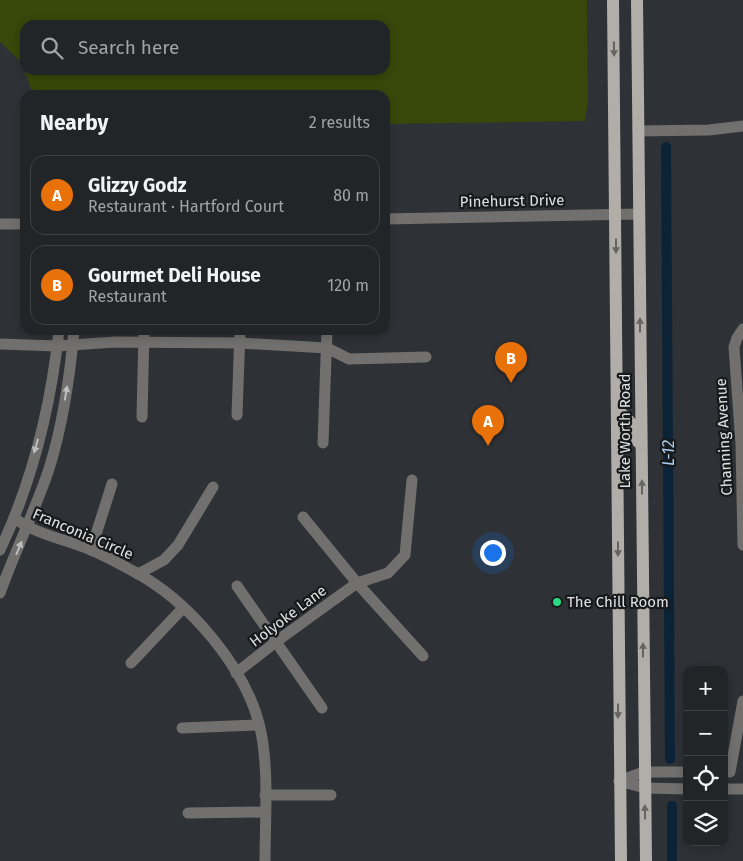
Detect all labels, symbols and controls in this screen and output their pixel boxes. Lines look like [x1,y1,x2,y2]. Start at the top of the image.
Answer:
search box [20,20,390,75]
icon: search [38,34,66,62]
text: Search here [78,36,179,59]
one-way arrow [610,41,618,57]
text: Nearby [40,110,108,136]
text: 2 results [309,113,370,132]
text: Glizzy Godz [88,174,187,197]
text: A [52,186,62,205]
text: 80 m [333,186,369,205]
street label: Pinehurst Drive [460,191,564,211]
text: Restaurant · Hartford Court [88,197,284,216]
one-way arrow [612,238,620,254]
text: Gourmet Deli House [88,264,261,287]
text: B [52,276,62,295]
text: 120 m [327,276,369,295]
text: Restaurant [88,287,167,306]
one-way arrow [636,317,644,333]
pin: B [495,342,527,383]
street label: Lake Worth Road [616,374,634,488]
street label: Channing Avenue [712,378,736,496]
one-way arrow [62,385,70,401]
pin: A [472,405,504,446]
one-way arrow [32,439,40,454]
water label: L-12 [659,440,678,466]
one-way arrow [638,479,646,495]
street label: Franconia Circle [30,505,136,563]
one-way arrow [15,540,23,555]
your location [480,540,506,566]
one-way arrow [614,541,622,557]
street label: Holyoke Lane [246,581,330,651]
place label: The Chill Room [567,593,669,611]
marker: The Chill Room [551,596,563,608]
one-way arrow [639,642,647,658]
map controls [683,666,728,846]
button: + [683,666,728,711]
one-way arrow [615,703,623,719]
button: − [683,711,728,756]
button: locate [683,756,728,801]
button: layers [683,801,728,846]
one-way arrow [641,804,649,820]

